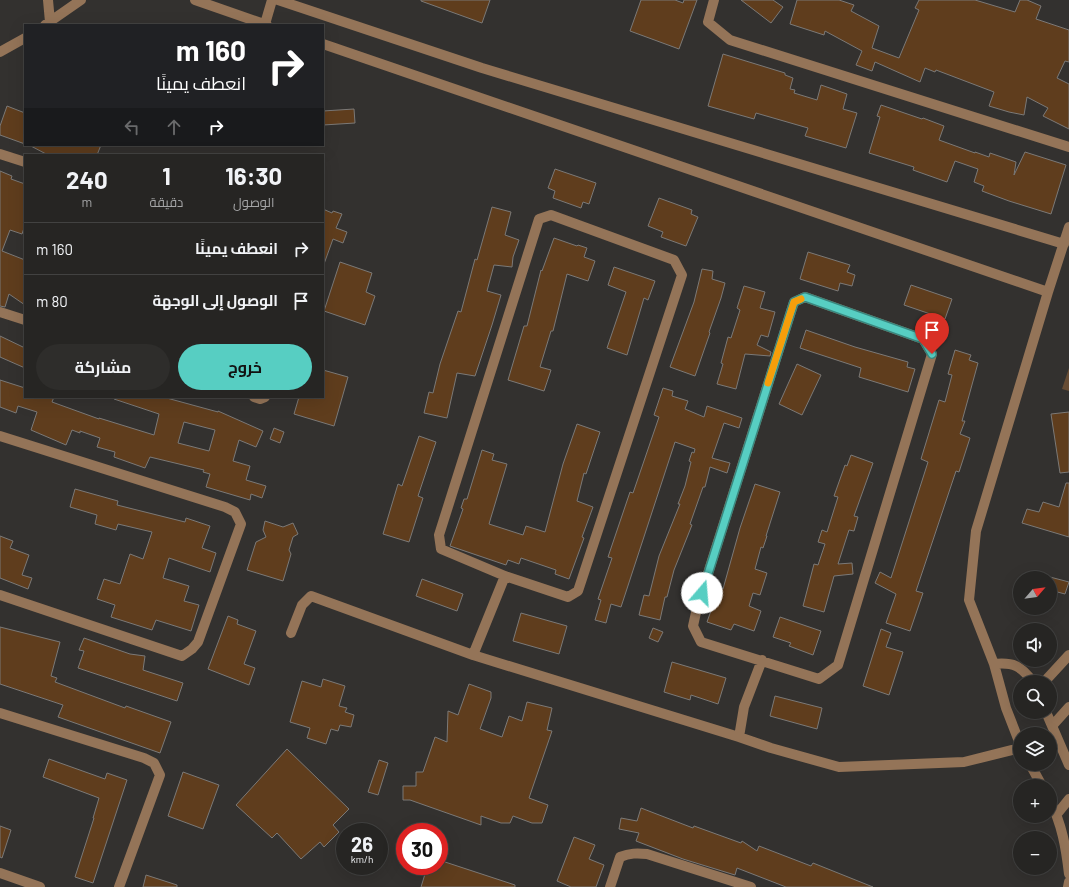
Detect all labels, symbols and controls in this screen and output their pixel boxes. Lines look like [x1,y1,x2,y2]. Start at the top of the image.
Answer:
text: 160 m [176,33,246,67]
icon: right [260,40,312,92]
text: انعطف يمينًا [156,72,246,94]
icon: left [121,116,143,138]
icon: ahead [163,116,185,138]
icon: right [205,116,227,138]
text: 1 [162,161,171,190]
text: 16:30 [225,161,282,190]
text: 240 [66,165,108,194]
text: m [81,194,92,210]
text: دقيقة [150,194,183,210]
text: الوصول [233,194,274,210]
icon: right [290,238,312,260]
text: انعطف يمينًا [195,239,278,257]
text: 160 m [36,240,73,258]
icon: arrive [290,290,312,312]
text: الوصول إلى الوجهة [152,291,278,309]
text: 80 m [36,292,68,310]
pin [915,313,949,354]
icon: arrive [921,319,943,341]
button: مشاركة [36,344,170,390]
button: خروج [178,344,312,390]
north arrow [1013,571,1057,615]
map controls [1013,571,1057,875]
position arrow [681,572,723,614]
button: sound [1013,623,1057,667]
button: search [1013,675,1057,719]
button: layers [1013,727,1057,771]
button: + [1013,779,1057,823]
speed limit sign: 30 [396,823,448,875]
button: − [1013,831,1057,875]
text: 26 [351,832,373,856]
text: km/h [351,853,373,865]

